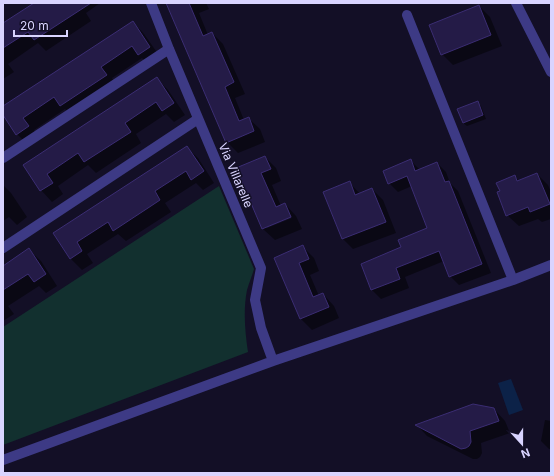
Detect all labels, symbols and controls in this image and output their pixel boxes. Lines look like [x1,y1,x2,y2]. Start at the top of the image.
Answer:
scale bar [14,12,67,38]
text: 20 m [20,18,49,33]
street label: Via Villarelle [216,140,256,210]
north arrow [502,424,542,464]
text: N [519,445,532,461]

